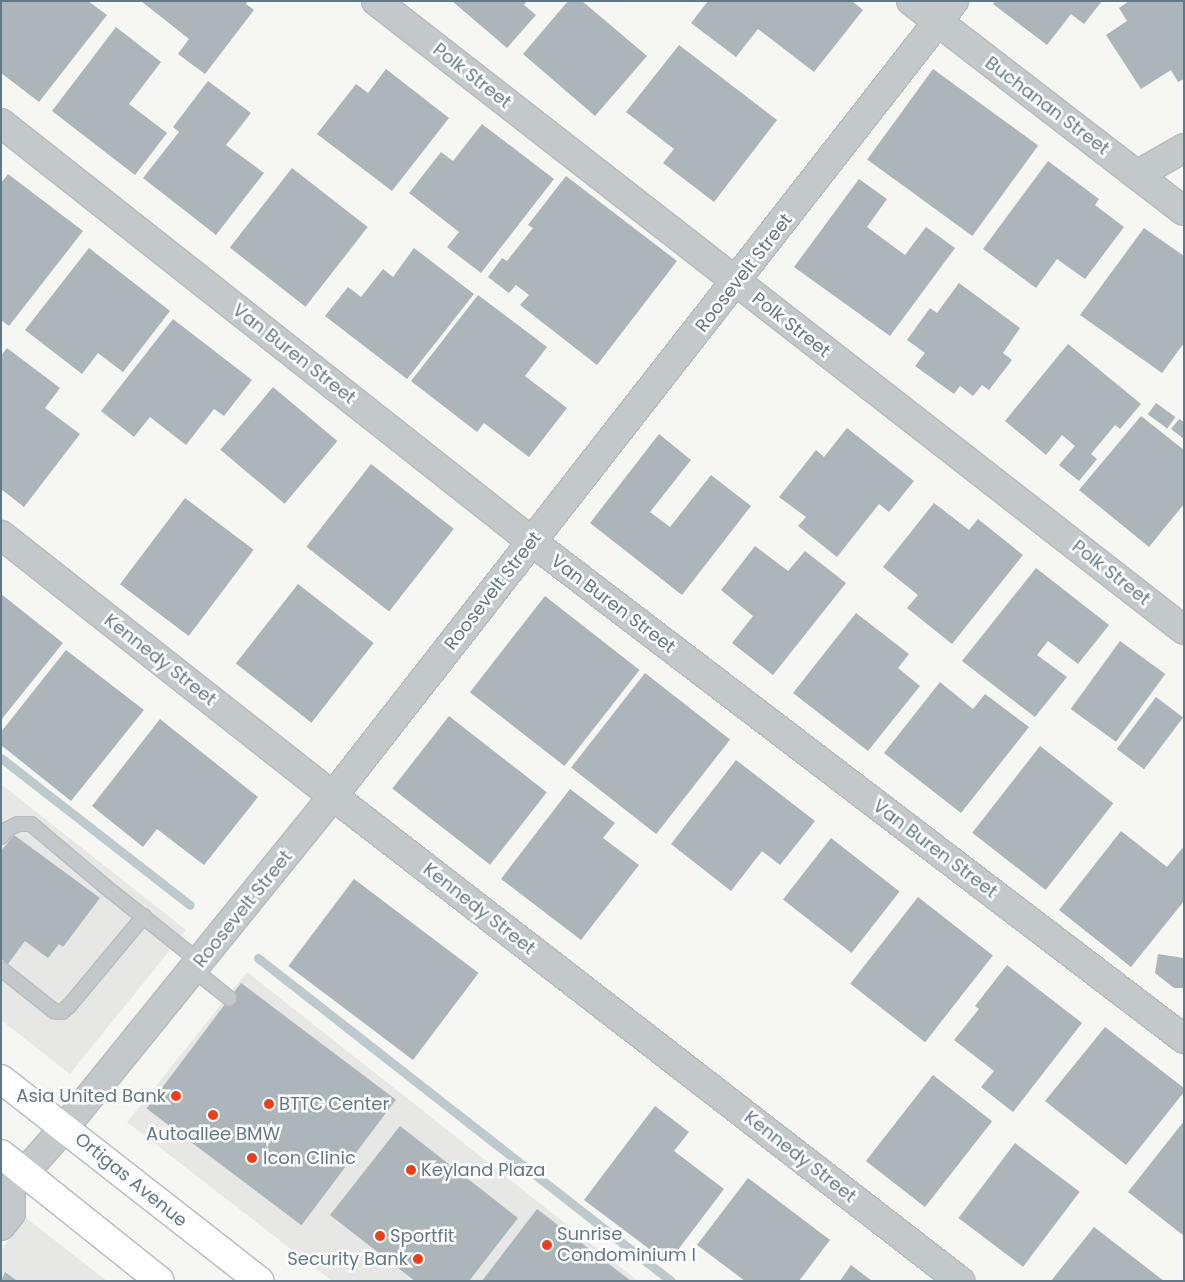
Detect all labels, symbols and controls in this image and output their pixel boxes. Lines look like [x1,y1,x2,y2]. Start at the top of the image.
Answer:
street label: Polk Street [429,39,515,113]
street label: Buchanan Street [981,52,1113,160]
street label: Roosevelt Street [691,210,797,336]
street label: Polk Street [748,288,834,362]
street label: Van Buren Street [228,299,360,409]
street label: Roosevelt Street [440,528,546,654]
street label: Polk Street [1068,536,1154,610]
street label: Van Buren Street [547,550,679,658]
street label: Kennedy Street [100,610,220,710]
street label: Van Buren Street [869,795,1001,903]
street label: Roosevelt Street [189,846,297,972]
street label: Kennedy Street [419,859,539,959]
place label: Asia United Bank [16,1085,166,1107]
marker: Asia United Bank [170,1090,182,1102]
place label: BTTC Center [279,1093,389,1115]
marker: BTTC Center [263,1098,275,1110]
street label: Kennedy Street [740,1107,860,1207]
marker: Autoallee BMW [207,1109,219,1121]
place label: Autoallee BMW [146,1123,280,1145]
street label: Ortigas Avenue [71,1128,191,1232]
place label: Icon Clinic [263,1147,356,1169]
marker: Icon Clinic [245,1151,259,1165]
place label: Keyland Plaza [421,1159,546,1181]
marker: Keyland Plaza [405,1164,417,1176]
place label: Sunrise Condominium I [557,1224,696,1266]
place label: Sportfit [390,1225,454,1247]
marker: Sportfit [374,1230,386,1242]
marker: Sunrise Condominium I [541,1239,553,1251]
place label: Security Bank [287,1248,408,1270]
marker: Security Bank [412,1253,424,1265]

